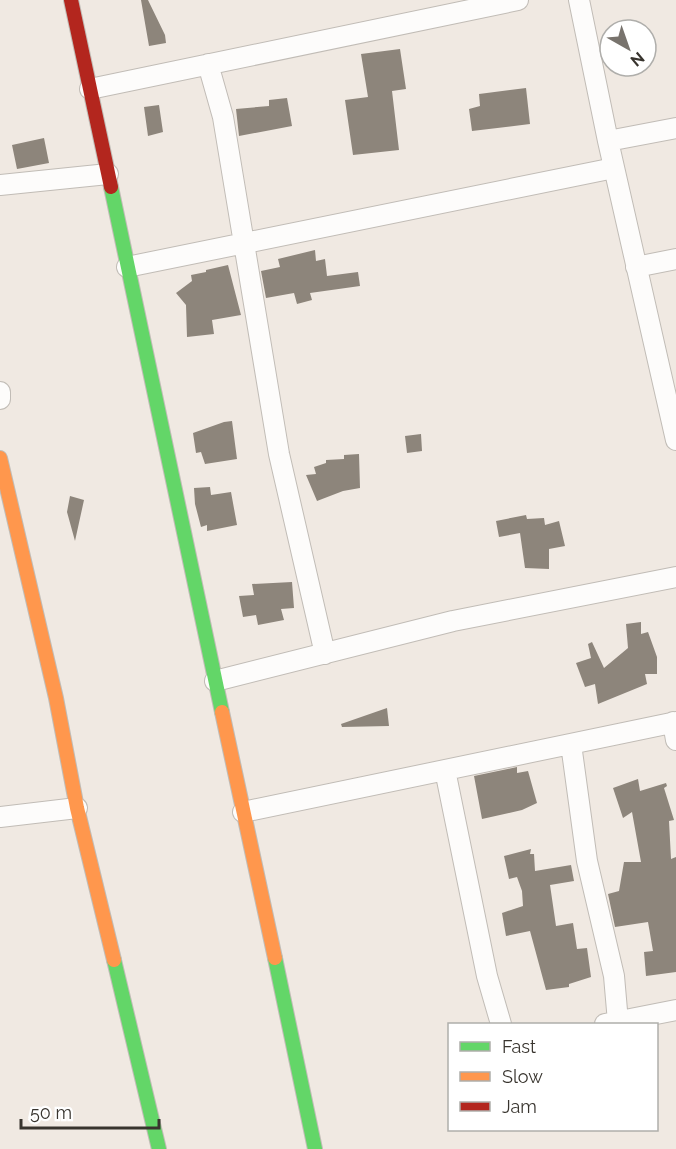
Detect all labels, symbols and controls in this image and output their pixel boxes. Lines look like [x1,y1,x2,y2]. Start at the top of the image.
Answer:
north arrow [598,18,658,78]
text: N [627,48,648,70]
legend [448,1023,658,1131]
text: Fast [502,1036,536,1057]
text: Slow [502,1066,543,1087]
scale bar [21,1092,159,1130]
text: Jam [502,1096,537,1117]
text: 50 m [30,1102,72,1123]

